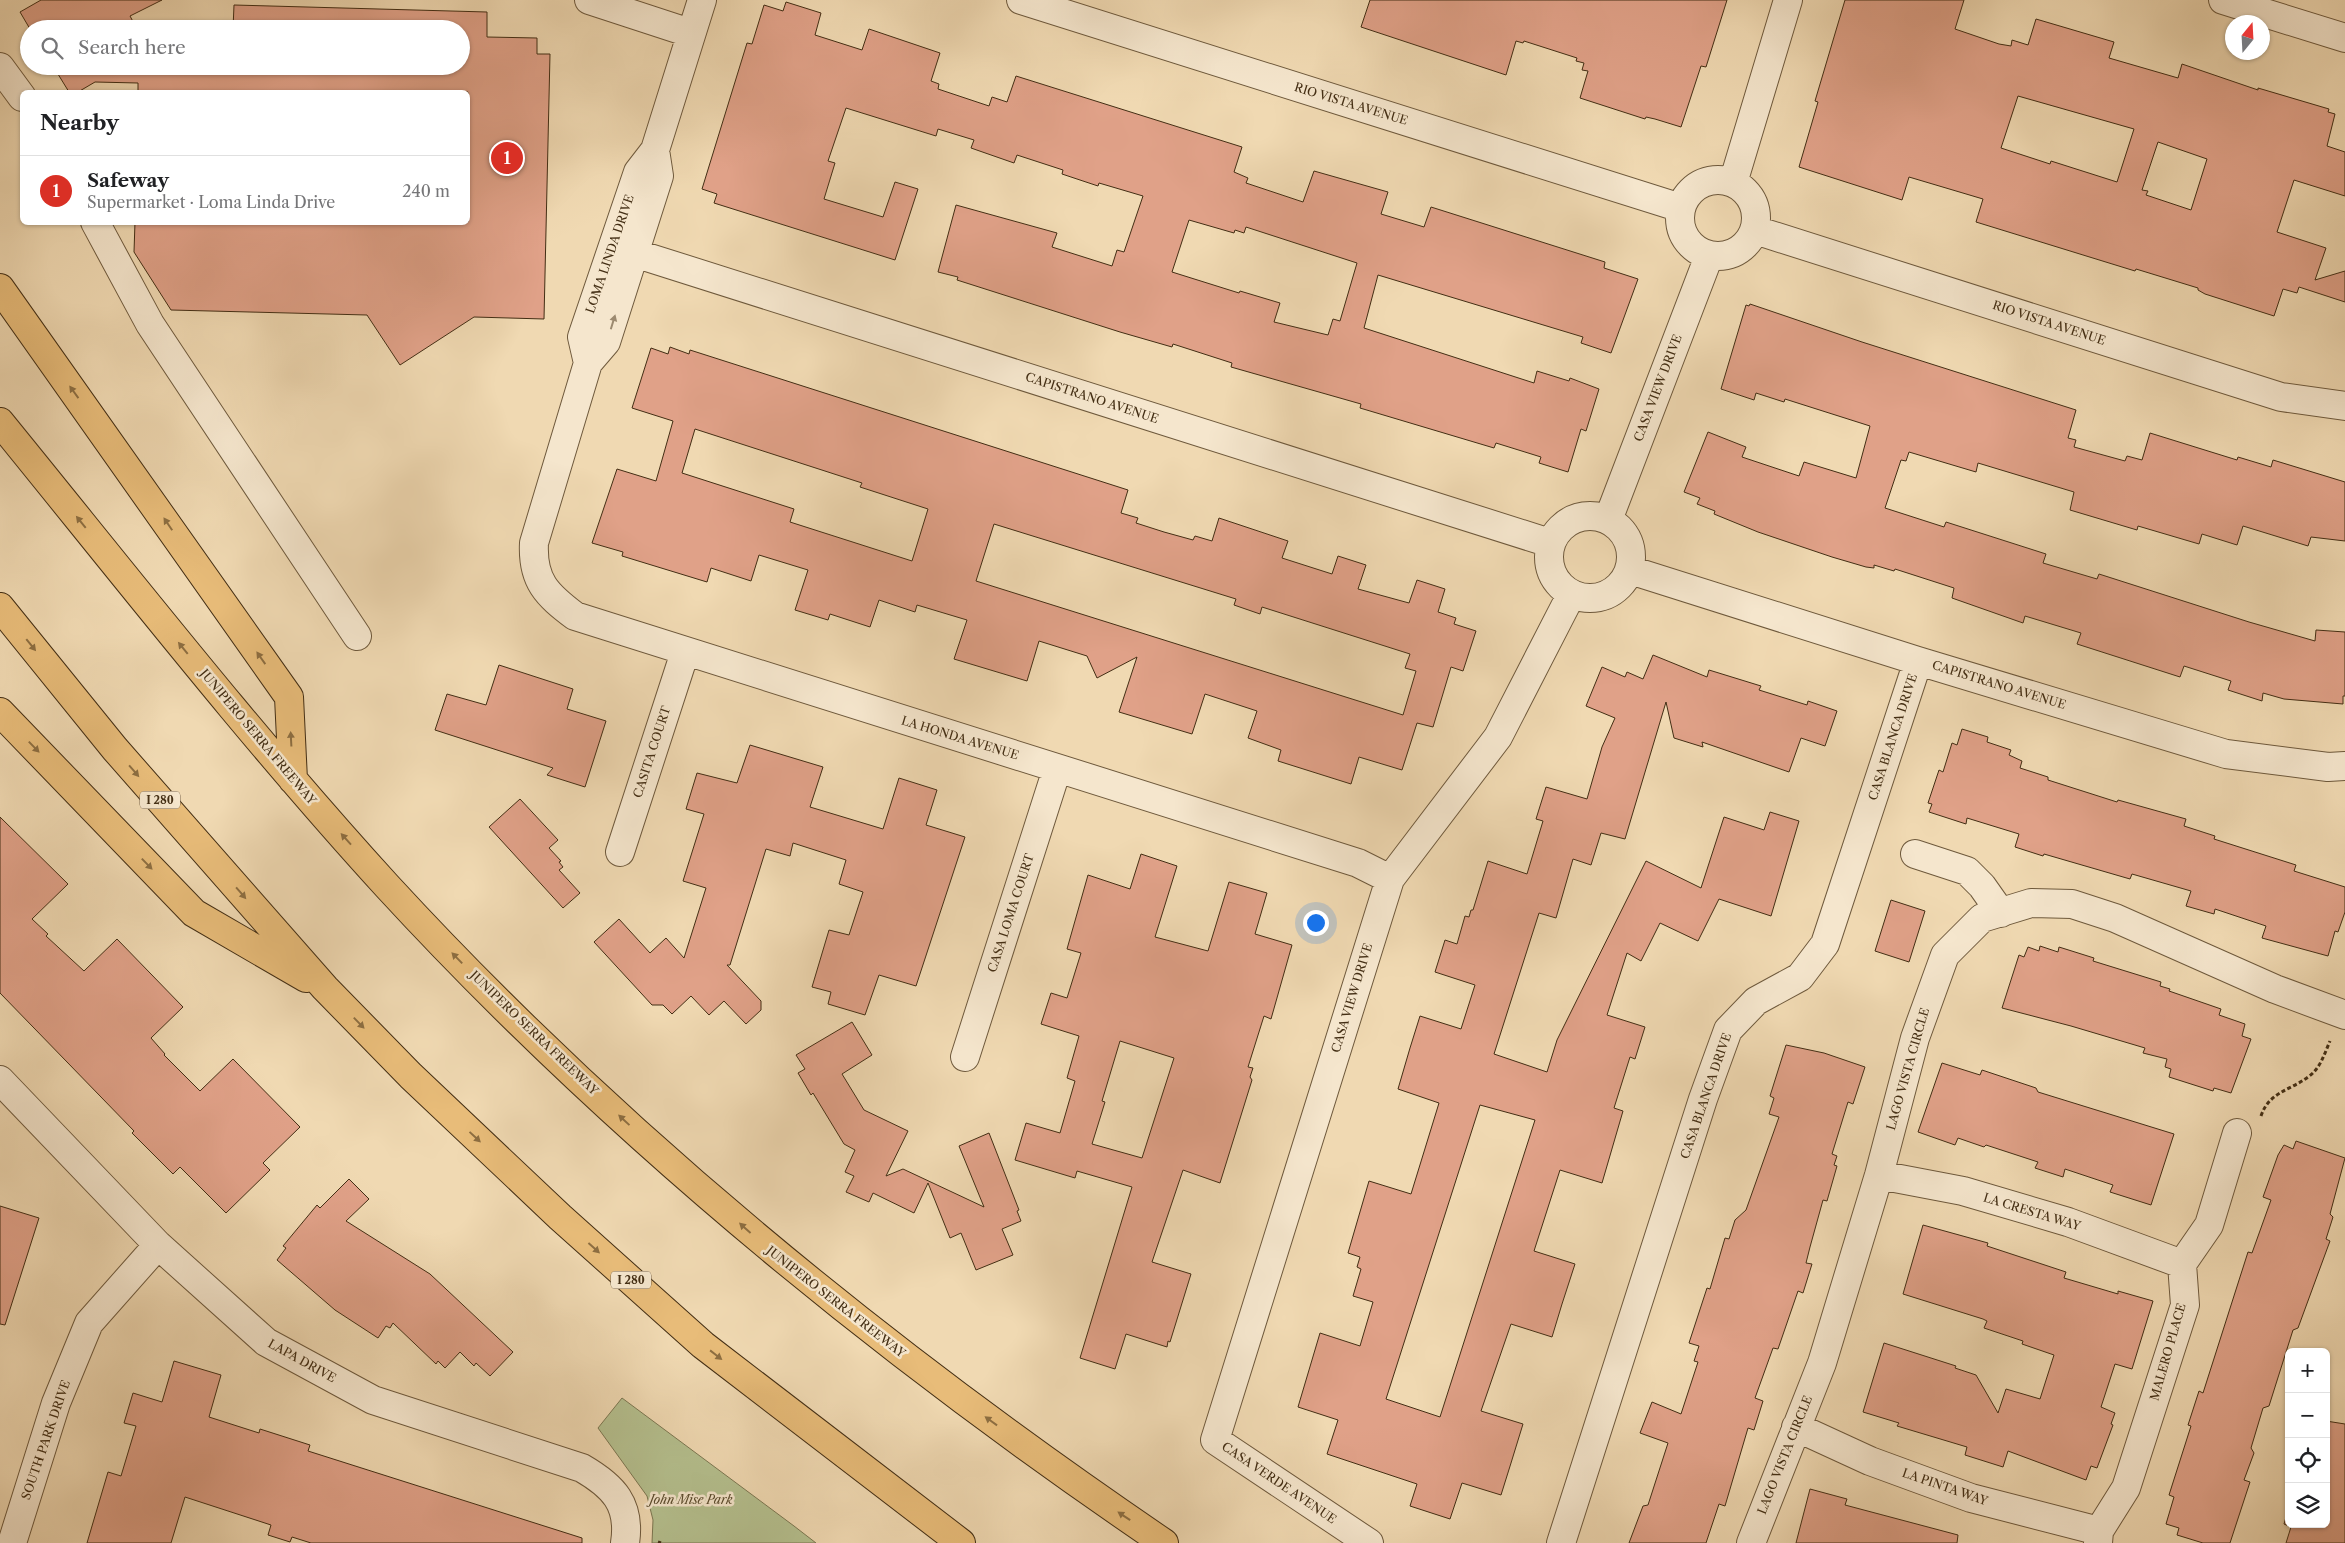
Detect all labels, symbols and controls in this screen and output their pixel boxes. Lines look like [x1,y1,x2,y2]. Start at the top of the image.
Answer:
north arrow [2225,15,2270,60]
search box [20,20,470,75]
icon: search [38,34,66,62]
text: Search here [78,36,186,59]
street label: RIO VISTA AVENUE [1293,79,1410,128]
text: Nearby [40,110,119,135]
pin: 1 [491,139,523,177]
text: Safeway [87,169,169,192]
text: 1 [52,181,60,201]
text: 240 m [402,181,450,201]
text: Supermarket · Loma Linda Drive [87,192,335,212]
street label: LOMA LINDA DRIVE [582,193,637,315]
street label: RIO VISTA AVENUE [1991,297,2107,348]
one-way arrow [609,314,617,329]
street label: CASA VIEW DRIVE [1630,332,1685,443]
street label: CAPISTRANO AVENUE [1024,369,1161,426]
one-way arrow [69,385,79,399]
one-way arrow [75,516,86,529]
one-way arrow [163,517,173,531]
one-way arrow [25,638,36,651]
one-way arrow [178,642,189,655]
one-way arrow [256,651,266,664]
street label: CAPISTRANO AVENUE [1930,657,2068,712]
street label: JUNIPERO SERRA FREEWAY [196,664,320,808]
street label: CASA BLANCA DRIVE [1865,672,1920,802]
street label: CASITA COURT [630,704,673,800]
street label: LA HONDA AVENUE [900,712,1021,763]
one-way arrow [286,730,294,746]
one-way arrow [28,740,40,752]
one-way arrow [128,764,140,776]
road number: I 280 [140,792,180,808]
one-way arrow [340,834,352,846]
street label: CASA LOMA COURT [984,851,1037,974]
one-way arrow [141,858,153,870]
one-way arrow [235,886,247,898]
your location [1303,910,1329,936]
street label: CASA VIEW DRIVE [1328,941,1375,1054]
one-way arrow [451,952,463,964]
street label: JUNIPERO SERRA FREEWAY [466,966,602,1098]
street label: LAGO VISTA CIRCLE [1883,1006,1932,1132]
one-way arrow [353,1017,365,1029]
street label: CASA BLANCA DRIVE [1677,1031,1734,1161]
one-way arrow [618,1114,630,1126]
one-way arrow [469,1131,481,1143]
street label: LA CRESTA WAY [1982,1190,2083,1234]
one-way arrow [740,1222,752,1234]
street label: JUNIPERO SERRA FREEWAY [762,1241,909,1361]
one-way arrow [587,1242,600,1253]
road number: I 280 [611,1272,651,1288]
street label: MALERO PLACE [2146,1301,2189,1402]
street label: LAPA DRIVE [266,1336,339,1385]
map controls [2285,1348,2330,1528]
button: + [2285,1348,2330,1393]
one-way arrow [709,1349,722,1360]
street label: SOUTH PARK DRIVE [18,1378,73,1502]
street label: LAGO VISTA CIRCLE [1754,1393,1815,1516]
button: − [2285,1393,2330,1438]
one-way arrow [985,1416,998,1427]
button: locate [2285,1438,2330,1483]
street label: CASA VERDE AVENUE [1219,1439,1339,1527]
street label: LA PINTA WAY [1900,1465,1991,1508]
button: layers [2285,1483,2330,1528]
park label: John Mise Park [646,1492,733,1507]
one-way arrow [1117,1511,1131,1521]

